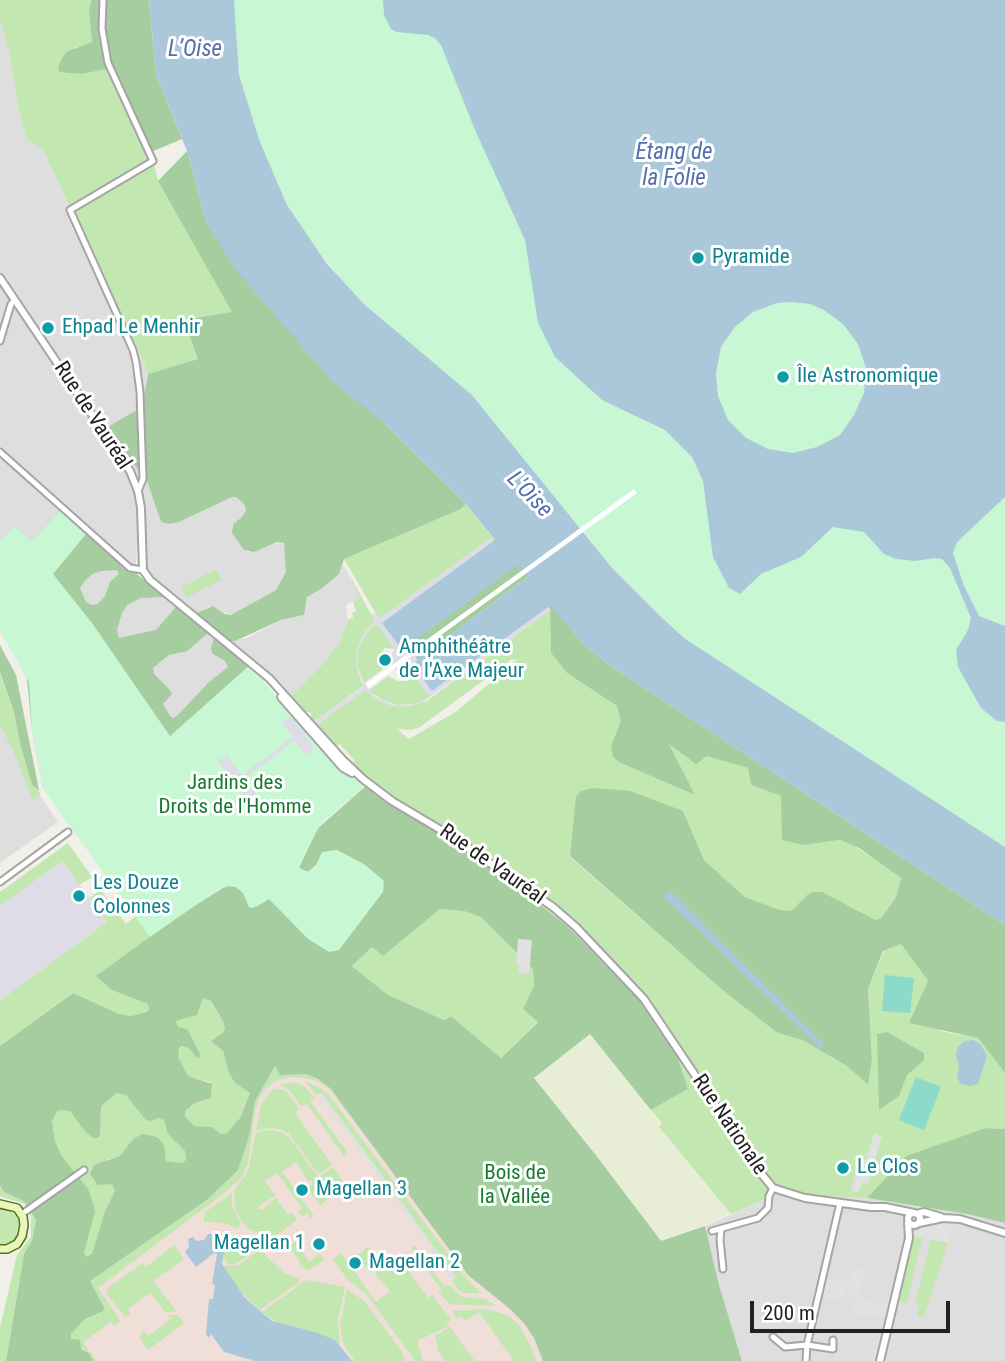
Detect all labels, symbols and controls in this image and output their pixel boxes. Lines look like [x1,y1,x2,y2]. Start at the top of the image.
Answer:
water label: L’Oise [168,36,222,64]
water label: Étang de la Folie [636,139,712,193]
place label: Pyramide [712,245,789,271]
marker: Pyramide [690,250,706,266]
place label: Ehpad Le Menhir [62,315,200,341]
marker: Ehpad Le Menhir [40,320,56,336]
street label: Rue de Vauréal [48,357,136,475]
place label: Île Astronomique [797,364,938,390]
marker: Île Astronomique [775,369,791,385]
water label: L'Oise [500,466,558,524]
place label: Amphithéâtre de l'Axe Majeur [399,635,524,685]
marker: Amphithéâtre de l'Axe Majeur [377,652,393,668]
park label: Jardins des Droits de l'Homme [159,771,311,821]
street label: Rue de Vauréal [434,819,550,911]
place label: Les Douze Colonnes [93,871,179,921]
marker: Les Douze Colonnes [71,888,87,904]
street label: Rue Nationale [686,1070,772,1180]
place label: Le Clos [857,1155,918,1181]
marker: Le Clos [835,1160,851,1176]
park label: Bois de la Vallée [480,1161,550,1211]
place label: Magellan 3 [316,1177,407,1203]
marker: Magellan 3 [294,1182,310,1198]
place label: Magellan 1 [214,1231,305,1257]
marker: Magellan 1 [311,1236,327,1252]
place label: Magellan 2 [369,1250,460,1276]
marker: Magellan 2 [347,1255,363,1271]
scale bar [753,1288,953,1332]
text: 200 m [763,1301,815,1325]

